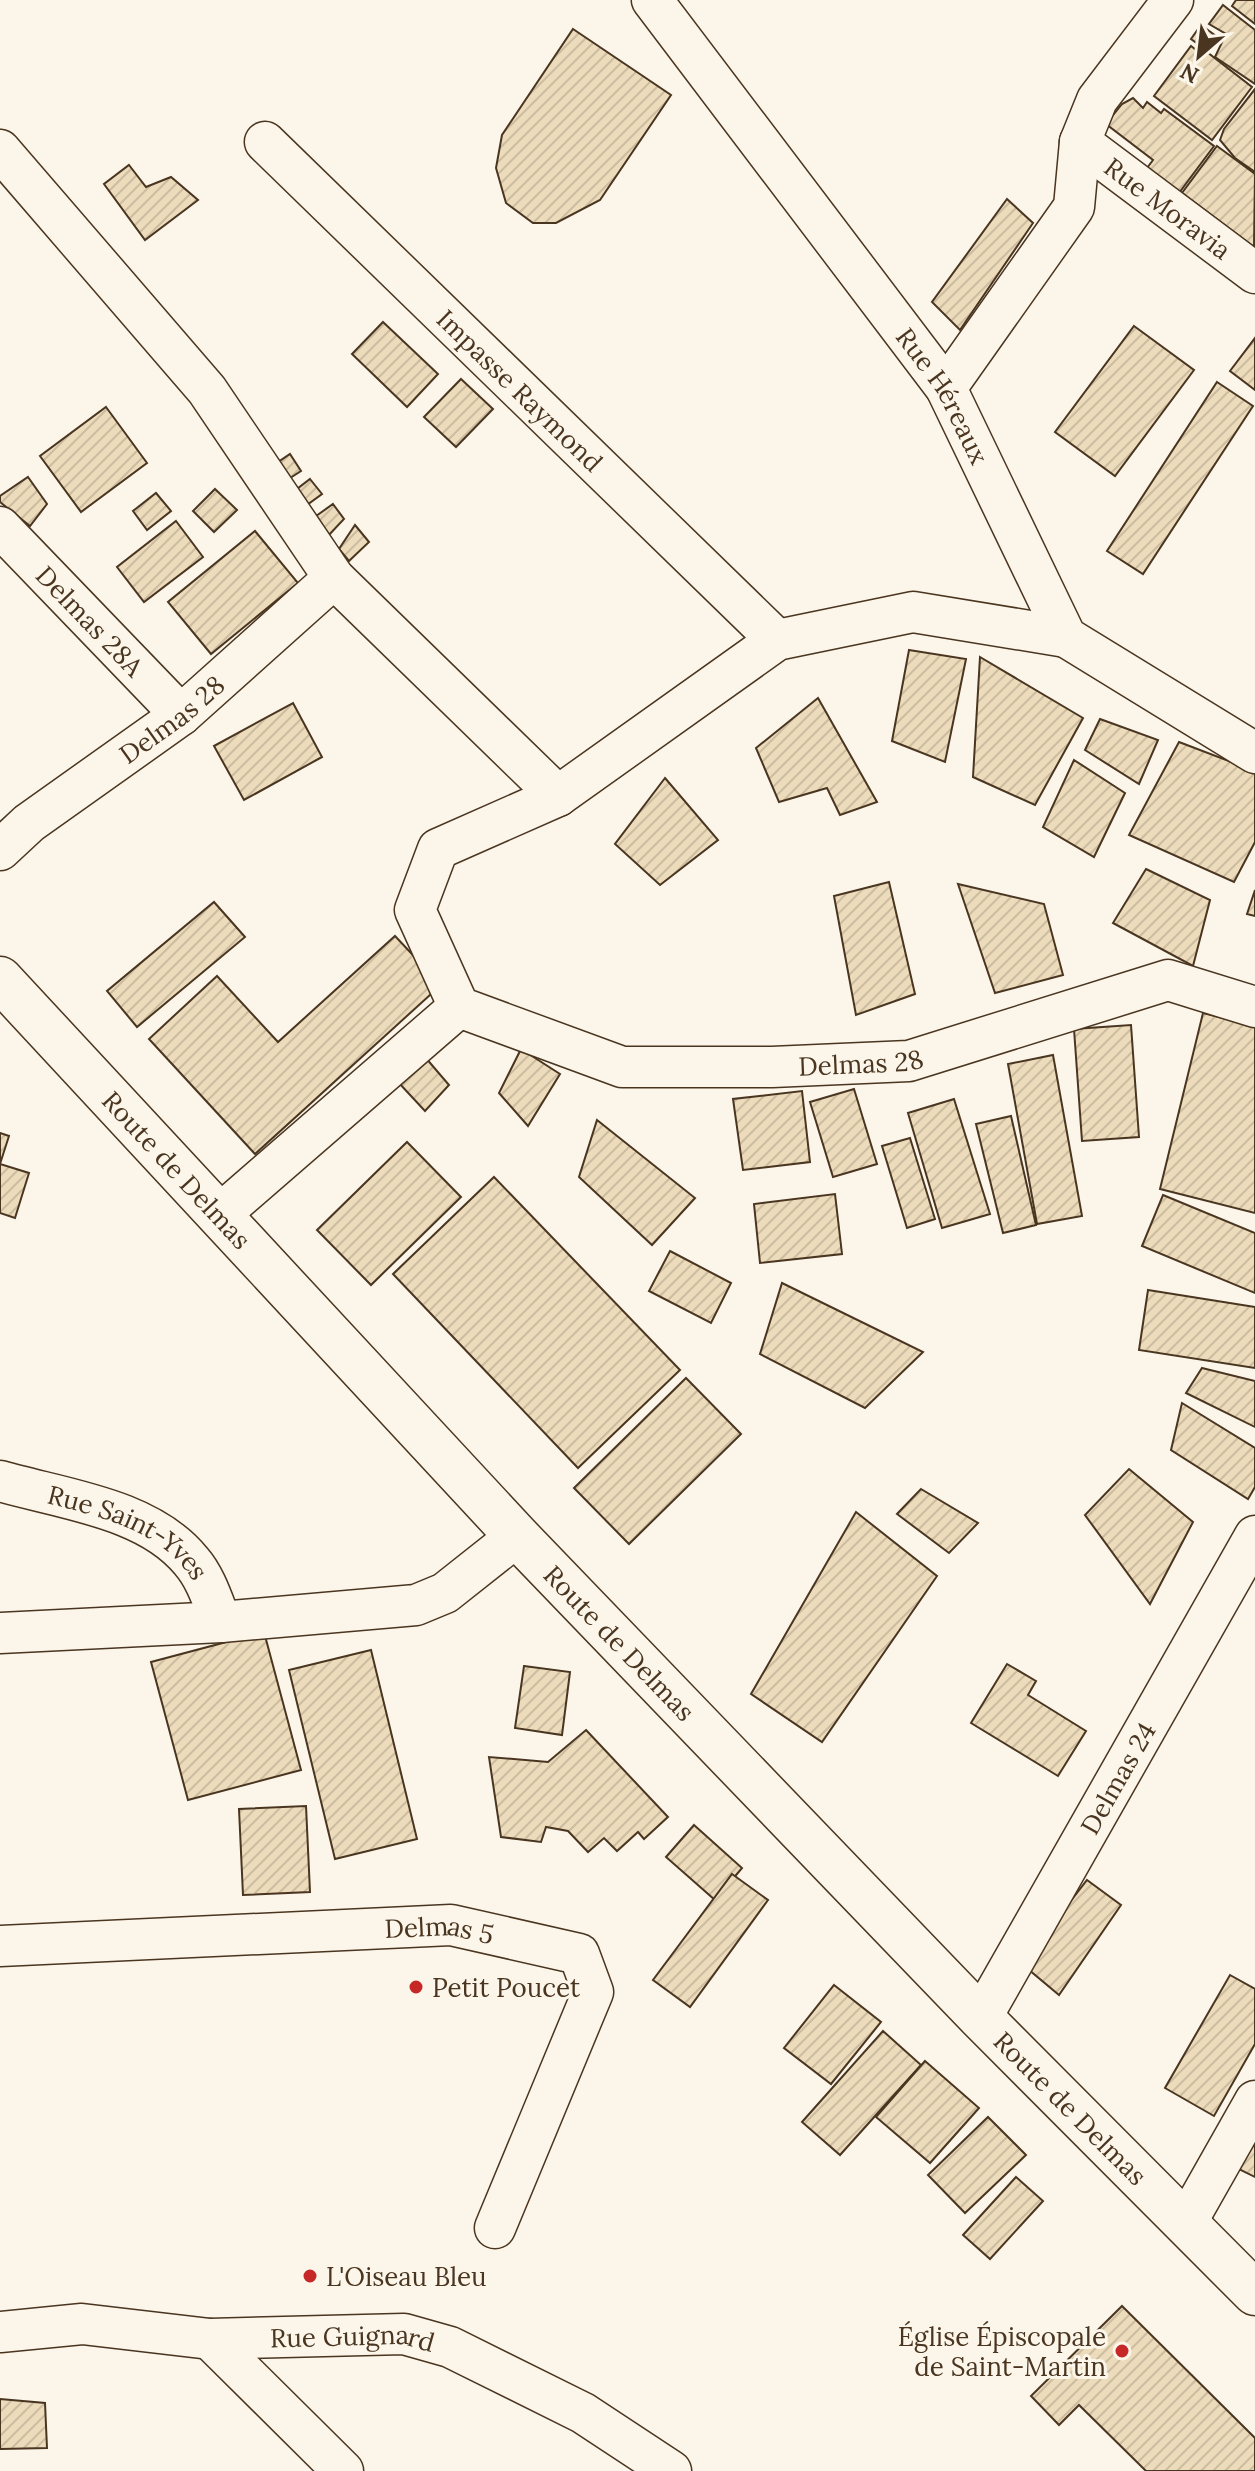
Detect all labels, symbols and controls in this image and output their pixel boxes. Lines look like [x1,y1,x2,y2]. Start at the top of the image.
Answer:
north arrow [1159,16,1239,96]
text: N [1176,57,1204,90]
street label: Rue Moravia [1098,150,1238,266]
street label: Impasse Raymond [430,302,610,478]
street label: Rue Héreaux [889,321,997,470]
street label: Delmas 28A [29,558,151,683]
street label: Delmas 28 [112,668,231,770]
street label: Delmas 28 [798,1041,927,1082]
street label: Route de Delmas [96,1084,258,1255]
street label: Rue Saint-Yves [45,1477,216,1586]
street label: Route de Delmas [537,1558,702,1727]
street label: Delmas 24 [1073,1716,1162,1840]
street label: Delmas 5 [384,1908,497,1951]
place label: Petit Poucet [432,1971,580,2004]
marker: Petit Poucet [407,1978,425,1996]
street label: Route de Delmas [987,2024,1154,2192]
place label: L'Oiseau Bleu [326,2260,487,2293]
marker: L'Oiseau Bleu [301,2267,319,2285]
street label: Rue Guignard [269,2317,439,2358]
place label: Église Épiscopale de Saint-Martin [898,2320,1106,2383]
marker: Église Épiscopale de Saint-Martin [1113,2342,1131,2360]

